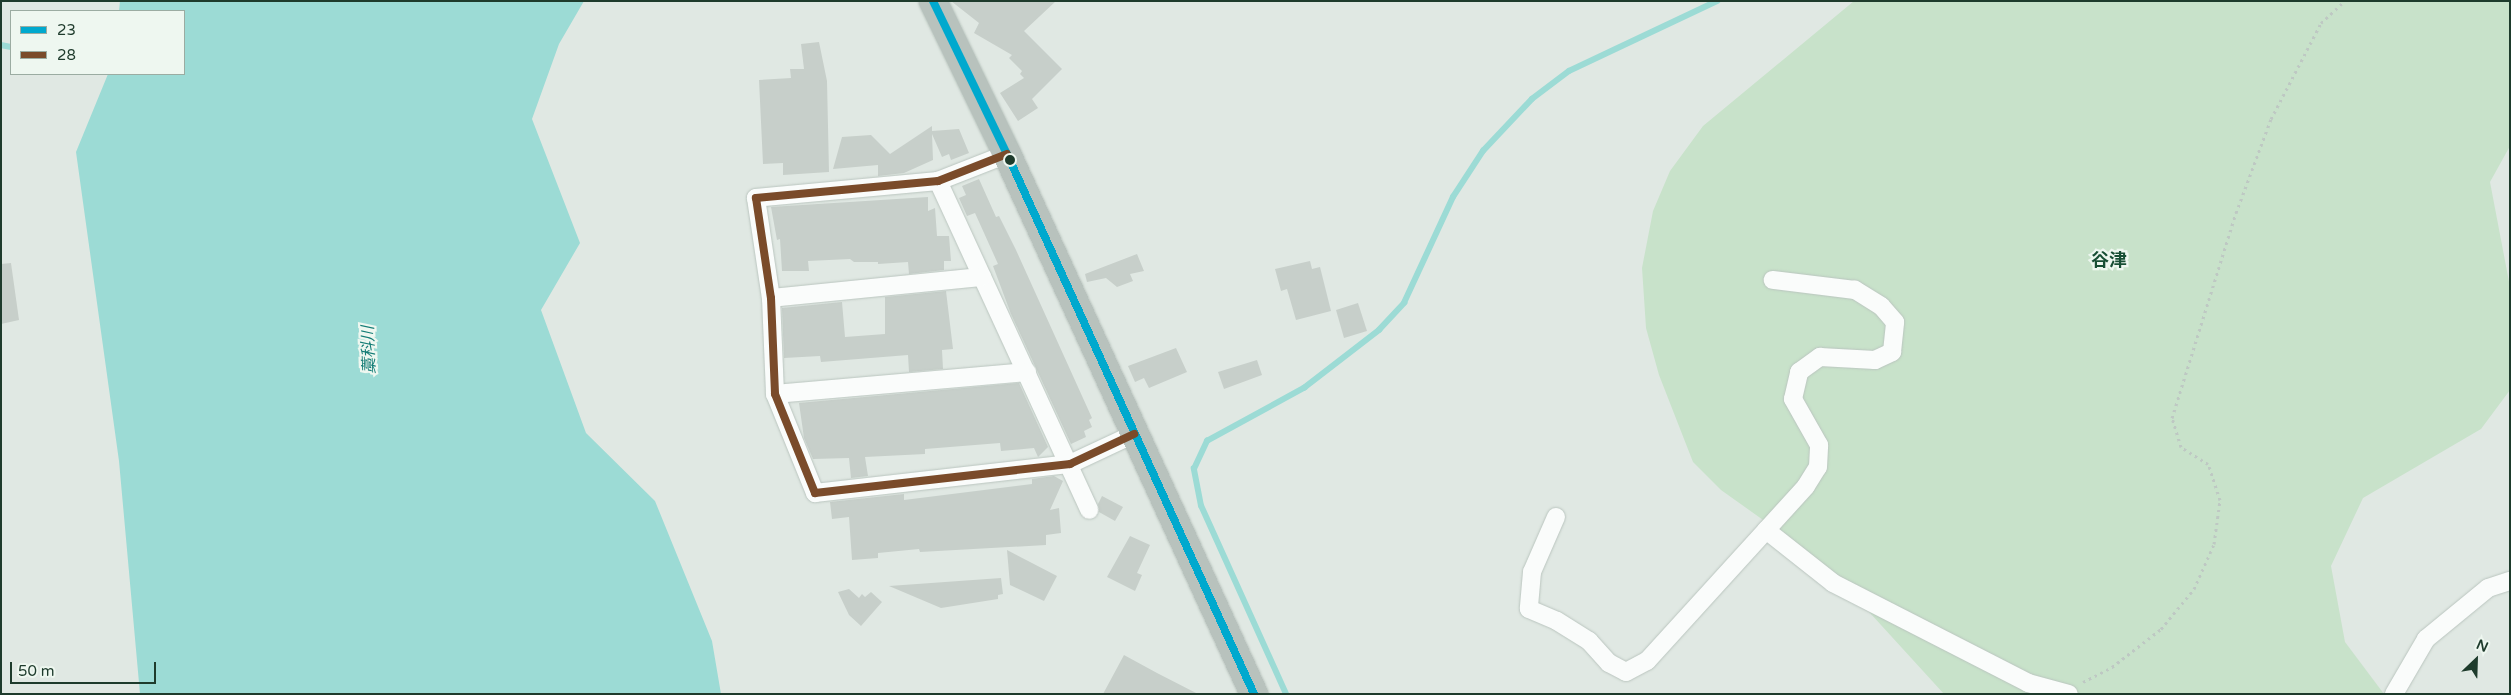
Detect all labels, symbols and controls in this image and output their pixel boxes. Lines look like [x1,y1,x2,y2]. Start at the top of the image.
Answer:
legend [10,10,185,75]
text: 23 [57,21,76,39]
text: 28 [57,46,76,64]
unlabelled marker [1005,155,1015,165]
district label: 谷津 [2091,249,2127,271]
water label: 藁科川 [359,326,379,374]
north arrow [2451,635,2501,685]
text: N [2474,636,2491,656]
scale bar [12,652,159,684]
text: 50 m [18,662,55,680]

